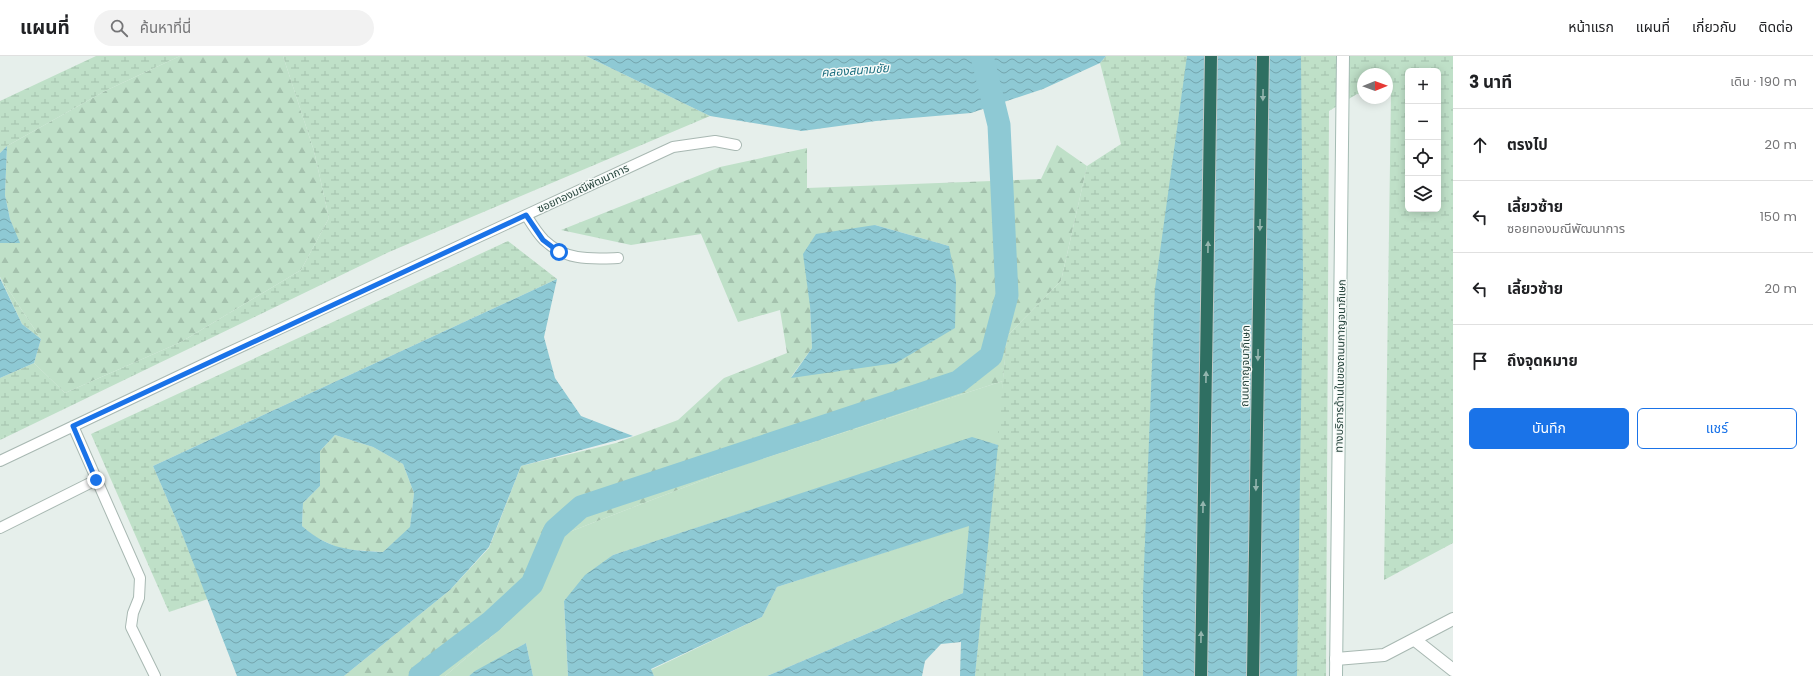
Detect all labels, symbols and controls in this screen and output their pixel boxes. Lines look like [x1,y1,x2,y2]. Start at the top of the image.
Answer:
search box [94,10,374,46]
text: แผนที่ [20,14,70,41]
icon: search [108,17,130,39]
text: ค้นหาที่นี่ [140,17,191,38]
text: หน้าแรก [1568,17,1614,37]
text: แผนที่ [1636,17,1670,37]
text: เกี่ยวกับ [1692,17,1737,37]
text: ติดต่อ [1759,17,1793,37]
water label: คลองสนามชัย [821,59,890,81]
north arrow [1357,68,1393,104]
map controls [1405,68,1441,212]
button: + [1405,68,1441,104]
text: 3 นาที [1469,70,1512,94]
text: เดิน · 190 m [1730,72,1797,91]
one-way arrow [1260,89,1266,102]
button: − [1405,104,1441,140]
icon: ahead [1469,134,1491,156]
text: ตรงไป [1507,134,1548,155]
text: 20 m [1764,135,1797,154]
button: locate [1405,140,1441,176]
street label: ซอยทองมณีพัฒนาการ [534,160,632,216]
button: layers [1405,176,1441,212]
text: เลี้ยวซ้าย [1507,196,1563,217]
icon: left [1469,206,1491,228]
text: 150 m [1760,207,1797,226]
one-way arrow [1257,219,1264,231]
text: ซอยทองมณีพัฒนาการ [1507,219,1625,238]
one-way arrow [1205,240,1211,253]
route start [550,243,568,261]
icon: left [1469,278,1491,300]
text: เลี้ยวซ้าย [1507,278,1563,299]
street label: ทางบริการด้านในของถนนกาญจนาภิเษก [1330,279,1350,453]
text: 20 m [1764,279,1797,298]
street label: ถนนกาญจนาภิเษก [1236,325,1254,407]
one-way arrow [1255,349,1261,362]
icon: arrive [1469,350,1491,372]
text: ถึงจุดหมาย [1507,350,1578,371]
one-way arrow [1203,370,1209,383]
button: บันทึก [1469,408,1629,449]
button: แชร์ [1637,408,1797,449]
route end [87,471,105,489]
one-way arrow [1253,479,1259,492]
one-way arrow [1200,501,1207,513]
one-way arrow [1198,630,1204,643]

